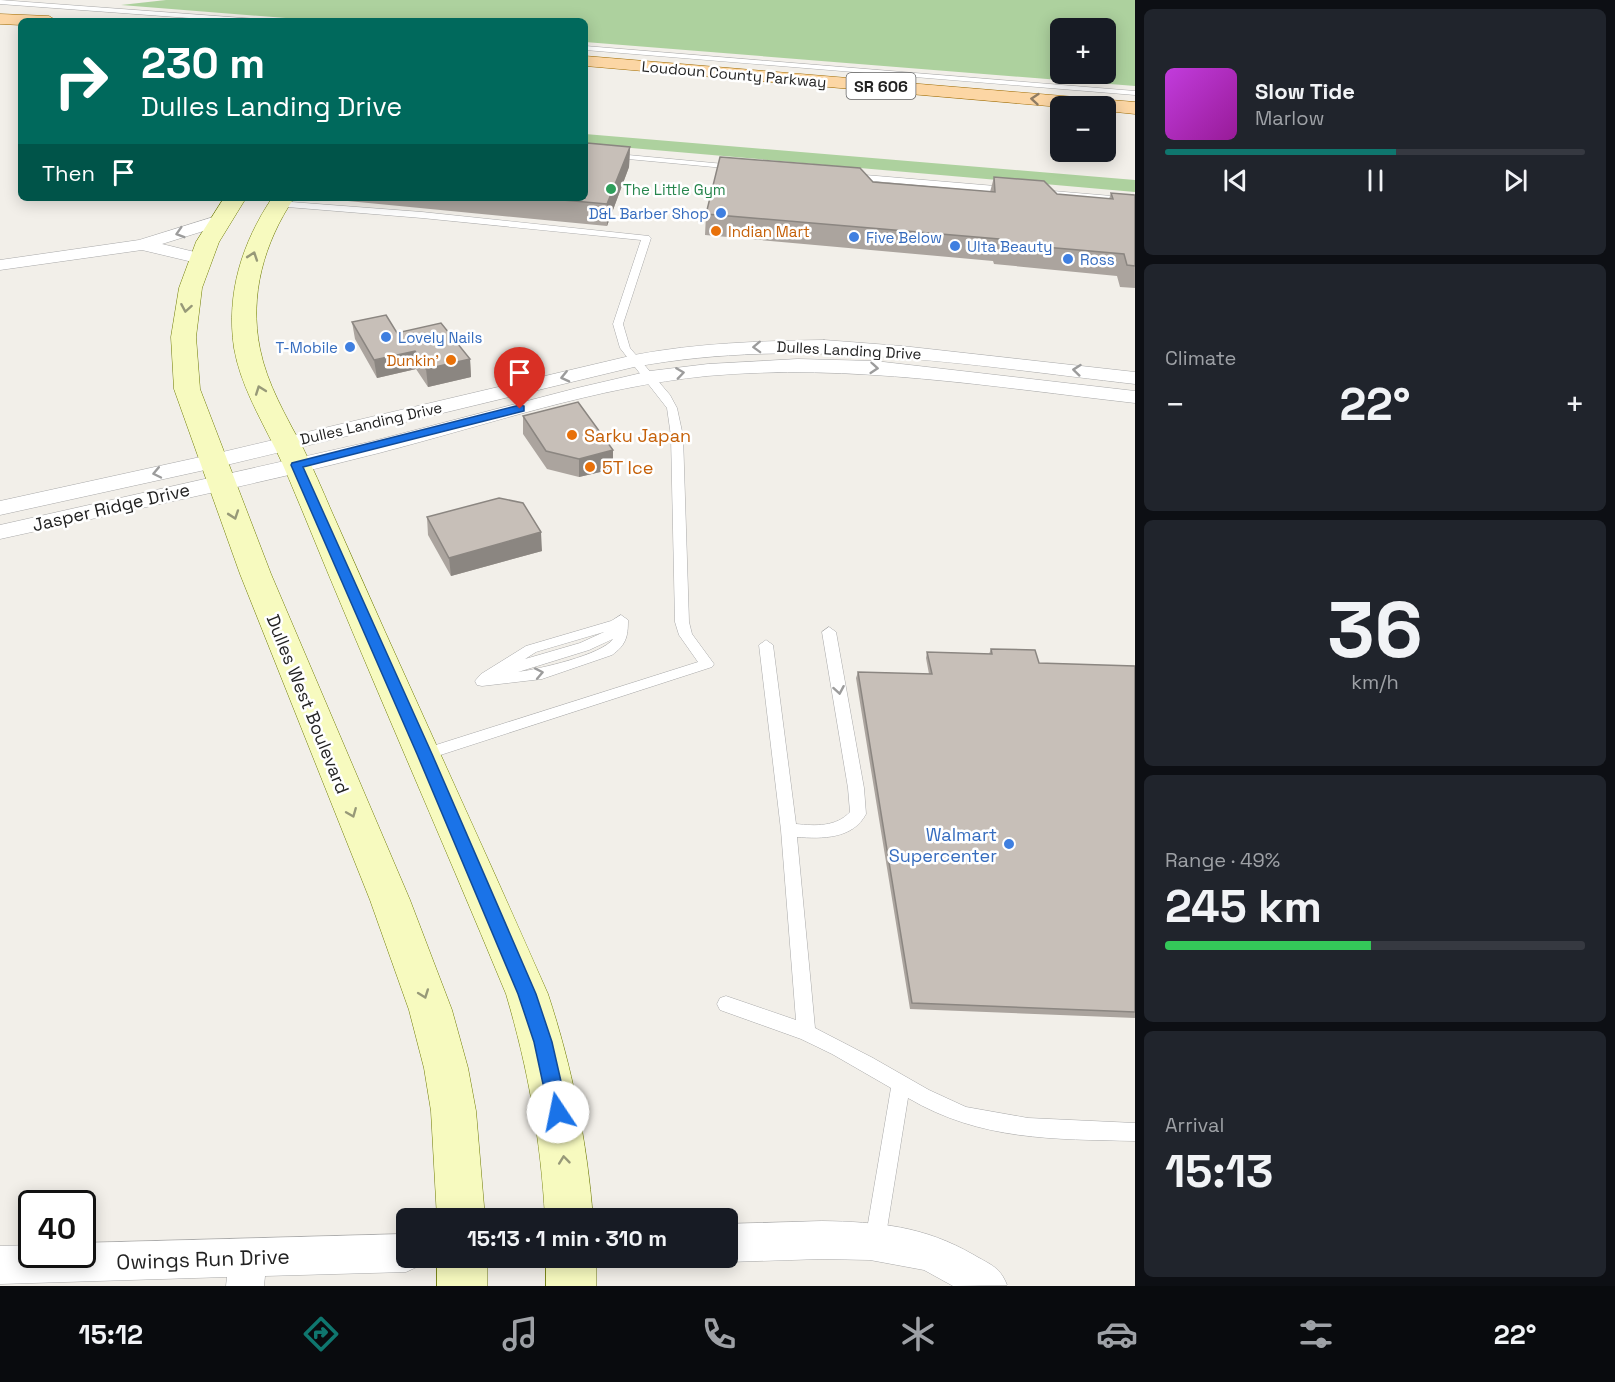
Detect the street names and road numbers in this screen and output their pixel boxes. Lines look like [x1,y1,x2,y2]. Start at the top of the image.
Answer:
street label: Loudoun County Parkway [641,56,827,92]
road number: SR 606 [846,73,916,99]
street label: Dulles Landing Drive [776,337,922,363]
street label: Dulles Landing Drive [298,397,444,449]
street label: Jasper Ridge Drive [30,478,192,536]
street label: Dulles West Boulevard [262,611,354,797]
street label: Owings Run Drive [116,1242,290,1276]

